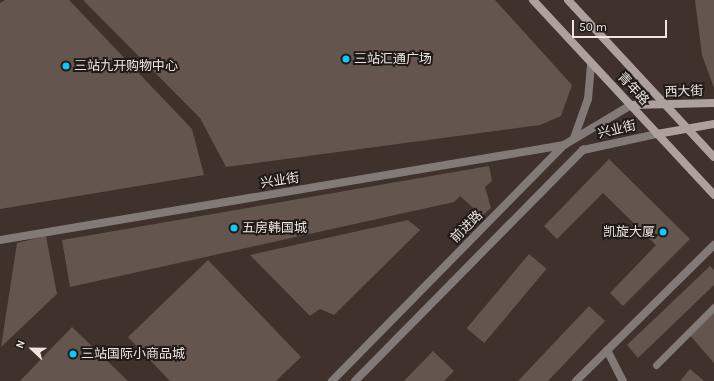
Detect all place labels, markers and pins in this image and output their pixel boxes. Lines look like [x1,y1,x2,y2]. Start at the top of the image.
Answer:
place label: 三站汇通广场 [354,51,432,67]
marker: 三站汇通广场 [341,54,351,64]
place label: 三站九开购物中心 [74,58,178,74]
marker: 三站九开购物中心 [61,61,71,71]
place label: 五房韩国城 [242,220,307,236]
marker: 五房韩国城 [229,223,239,233]
place label: 凯旋大厦 [603,224,655,240]
marker: 凯旋大厦 [658,227,668,237]
place label: 三站国际小商品城 [81,346,185,362]
marker: 三站国际小商品城 [68,349,78,359]

